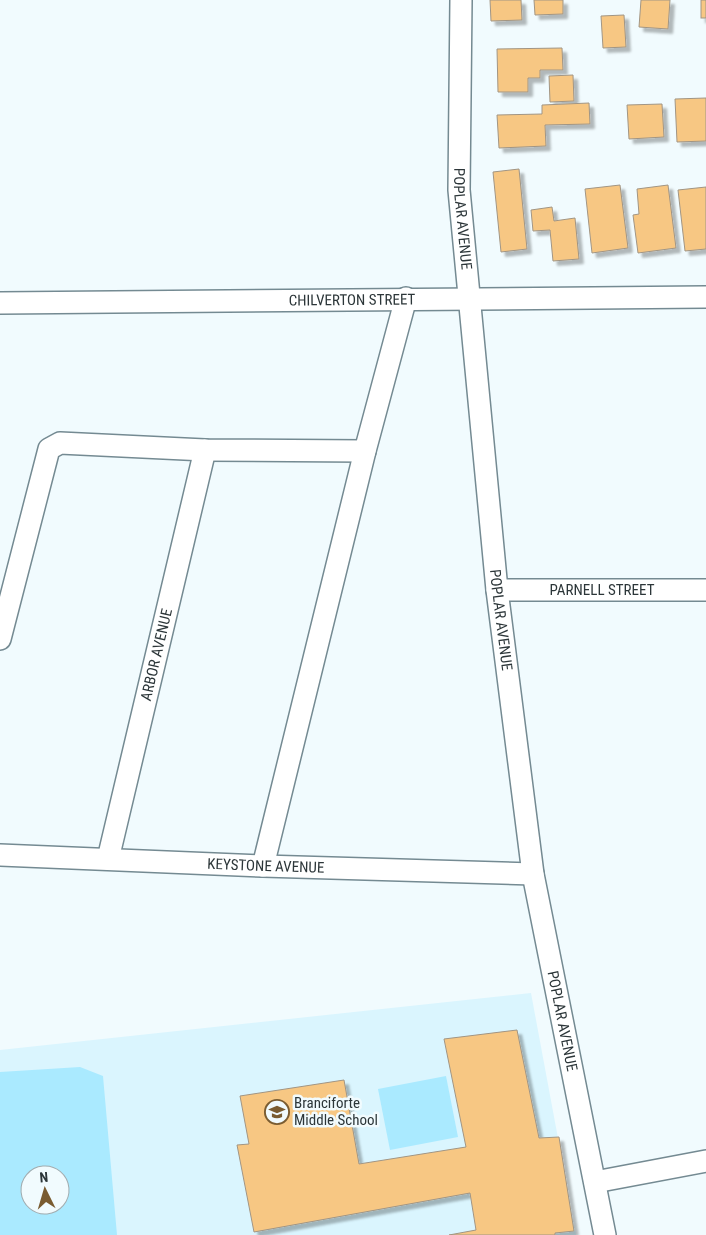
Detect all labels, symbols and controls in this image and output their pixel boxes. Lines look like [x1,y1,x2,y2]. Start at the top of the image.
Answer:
street label: POPLAR AVENUE [450,168,476,271]
street label: CHILVERTON STREET [289,290,416,310]
street label: POPLAR AVENUE [486,568,516,672]
street label: PARNELL STREET [550,581,655,599]
street label: ARBOR AVENUE [137,607,176,703]
street label: KEYSTONE AVENUE [207,855,325,877]
street label: POPLAR AVENUE [544,969,581,1073]
place label: Branciforte Middle School [294,1094,378,1129]
school or university icon: Branciforte Middle School [264,1099,290,1125]
north arrow [20,1165,70,1215]
text: N [39,1169,49,1185]

